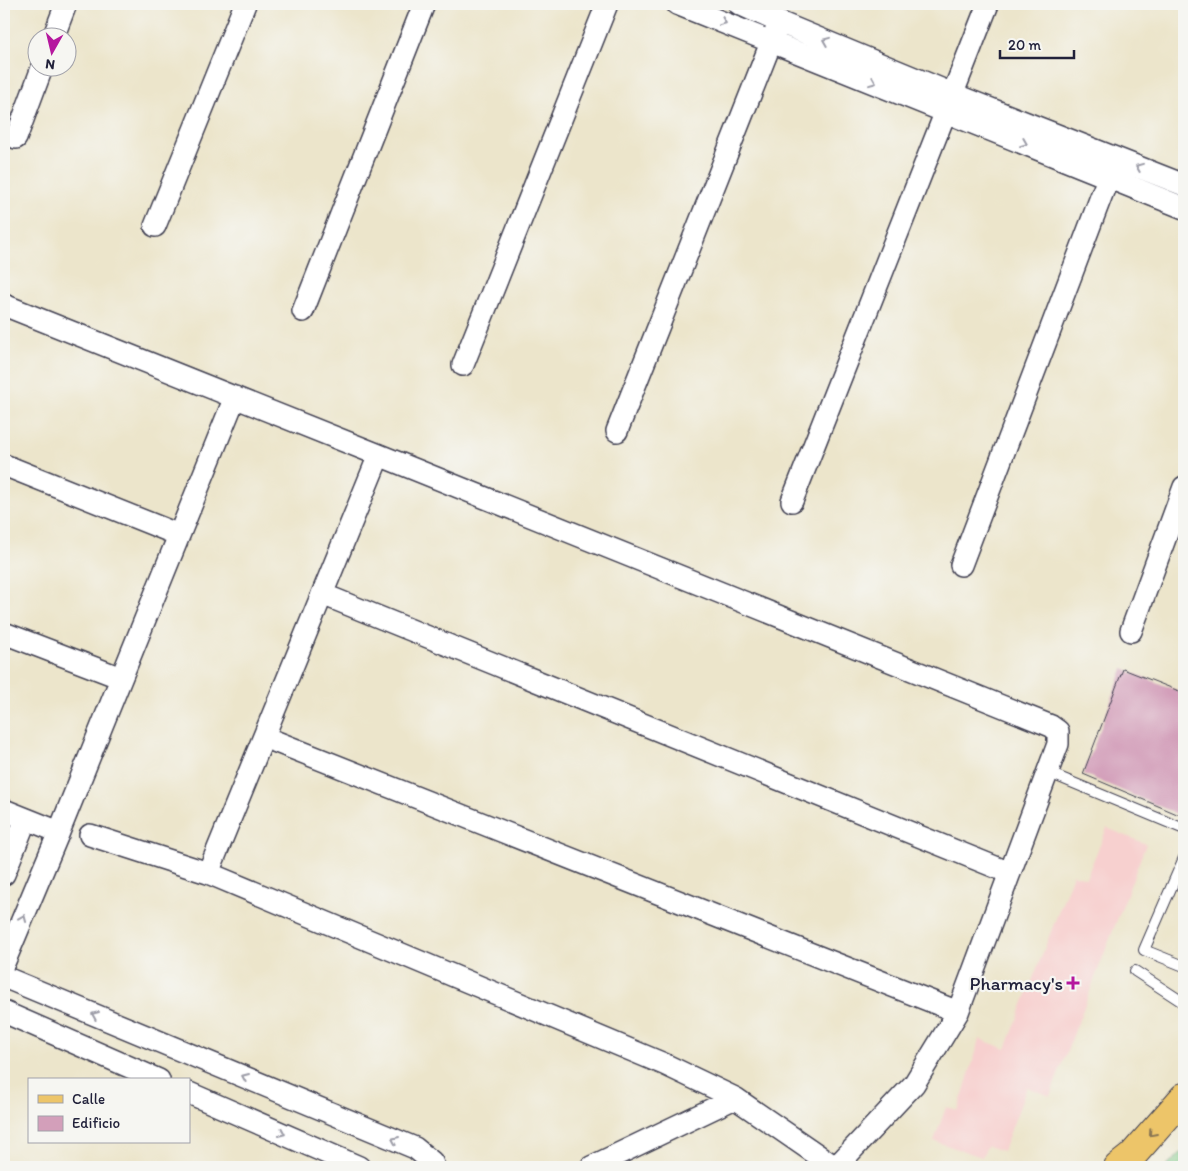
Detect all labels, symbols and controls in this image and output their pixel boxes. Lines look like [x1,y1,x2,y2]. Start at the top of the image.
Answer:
one-way arrow [718,16,726,26]
north arrow [28,28,78,78]
scale bar [1000,28,1074,60]
text: 20 m [1008,36,1042,54]
one-way arrow [822,37,830,47]
text: N [44,55,56,73]
one-way arrow [869,77,877,87]
one-way arrow [1019,137,1028,148]
one-way arrow [1135,163,1144,173]
one-way arrow [16,914,27,923]
place label: Pharmacy's [970,972,1063,995]
marker: Pharmacy's [1067,977,1079,989]
one-way arrow [91,1010,100,1021]
one-way arrow [241,1073,250,1084]
legend [28,1078,190,1144]
text: Calle [72,1090,105,1108]
text: Edificio [72,1114,120,1132]
one-way arrow [277,1127,286,1138]
one-way arrow [1149,1128,1158,1137]
one-way arrow [391,1136,400,1146]

